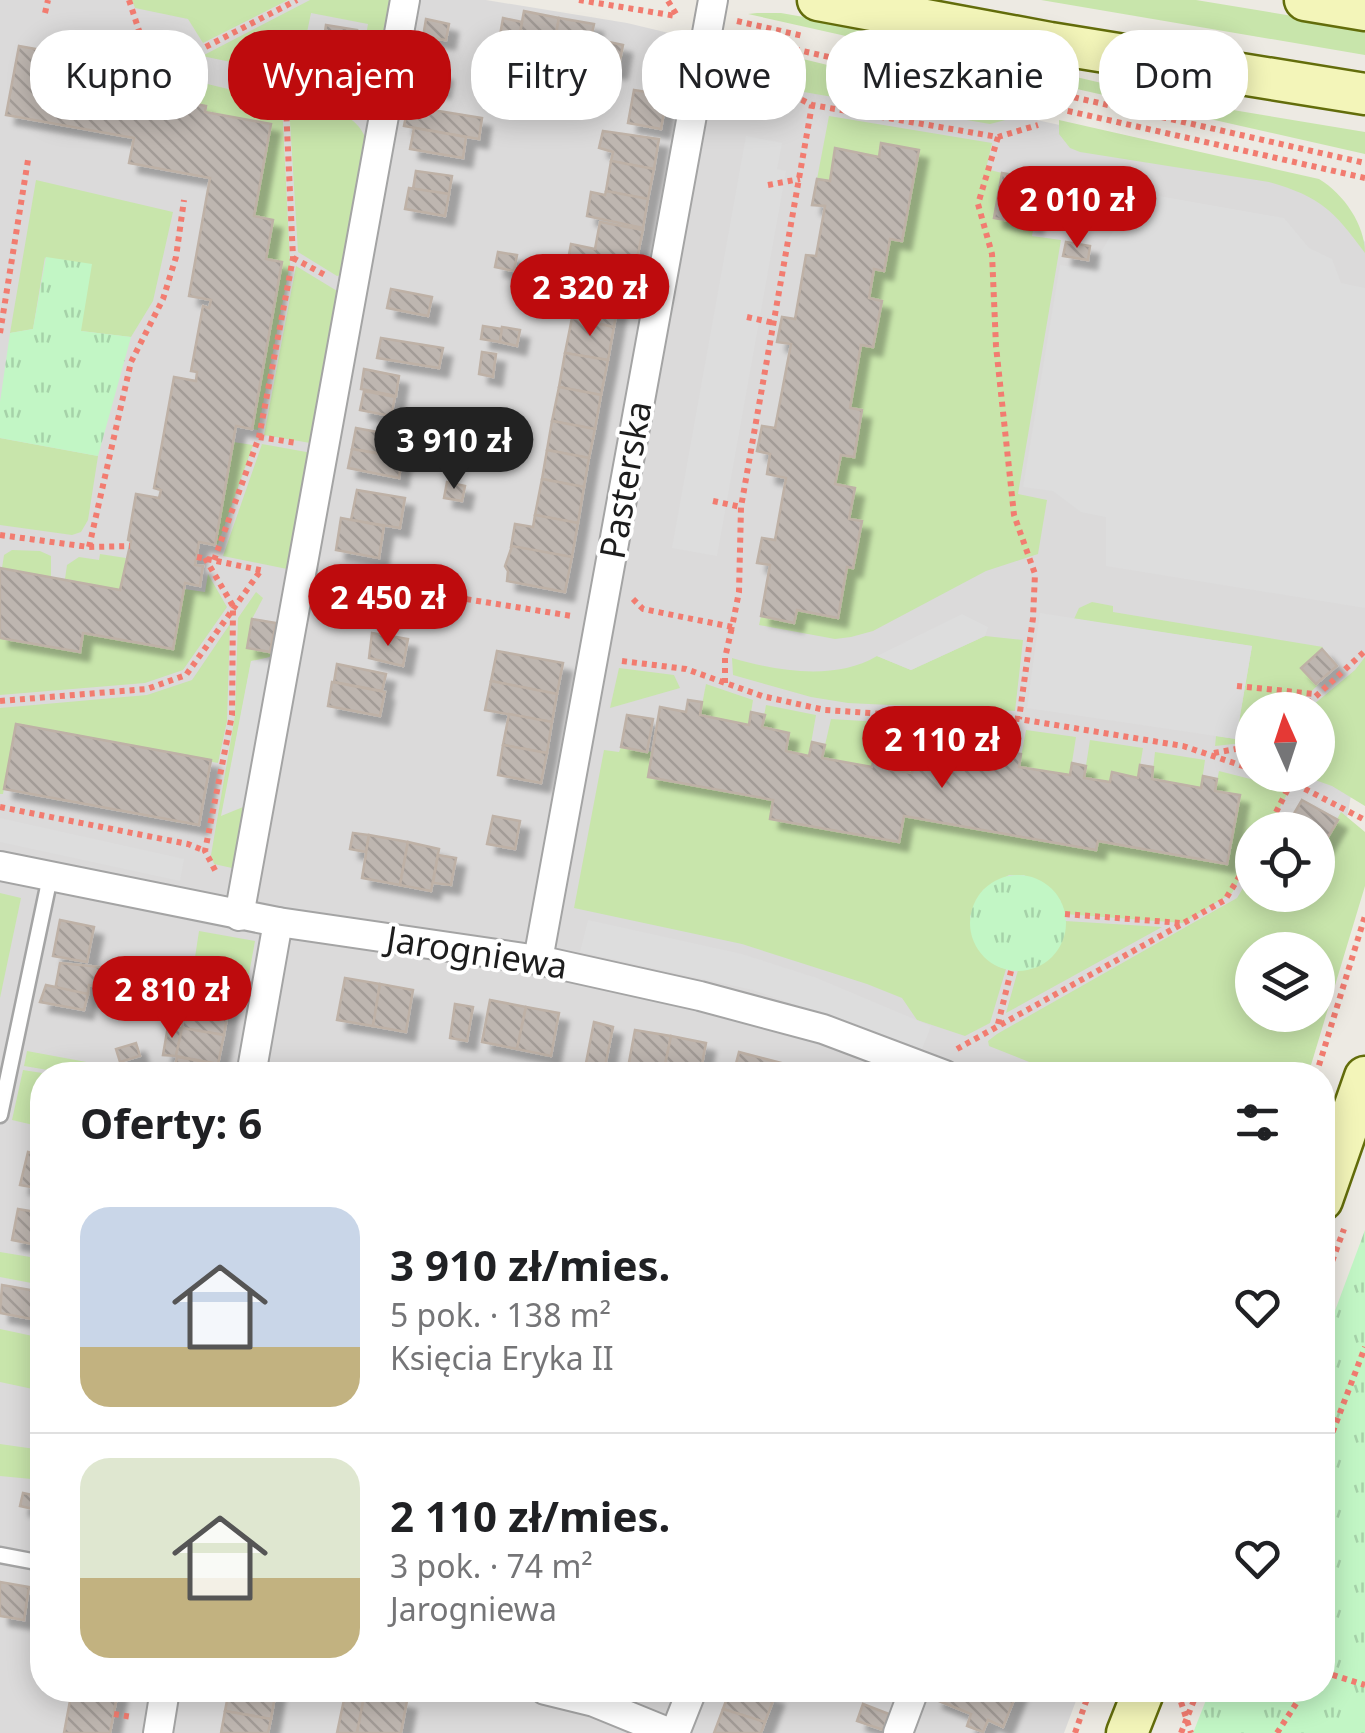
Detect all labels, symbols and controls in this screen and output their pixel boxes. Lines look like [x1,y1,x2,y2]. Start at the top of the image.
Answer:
chip: Kupno [30,30,208,120]
chip: Wynajem [228,30,451,120]
chip: Filtry [471,30,622,120]
chip: Nowe [642,30,806,120]
chip: Mieszkanie [826,30,1079,120]
chip: Dom [1099,30,1248,120]
pin: 2 010 zł [974,166,1180,251]
text: 2 010 zł [1019,177,1135,220]
pin: 2 320 zł [487,254,693,339]
text: 2 320 zł [532,265,648,308]
street label: Pasterska [588,397,662,562]
pin: 3 910 zł [351,407,557,492]
text: 3 910 zł [396,418,512,461]
pin: 2 450 zł [285,564,491,649]
text: 2 450 zł [330,575,446,618]
north arrow [1235,692,1335,792]
map controls [1235,692,1335,1032]
pin: 2 110 zł [839,706,1045,791]
text: 2 110 zł [884,717,1000,760]
button: locate [1235,812,1335,912]
street label: Jarogniewa [380,914,571,989]
button: layers [1235,932,1335,1032]
pin: 2 810 zł [69,956,275,1041]
text: 2 810 zł [114,967,230,1010]
text: Oferty: 6 [80,1094,262,1151]
icon: filters [1230,1095,1285,1150]
text: 3 910 zł/mies. [390,1236,670,1293]
icon: home [160,1247,280,1367]
icon: heart [1230,1280,1285,1335]
text: 5 pok. · 138 m² [390,1293,611,1336]
text: Księcia Eryka II [390,1336,614,1379]
text: 2 110 zł/mies. [390,1487,670,1544]
icon: home [160,1498,280,1618]
icon: heart [1230,1531,1285,1586]
text: 3 pok. · 74 m² [390,1544,593,1587]
text: Jarogniewa [390,1587,557,1630]

